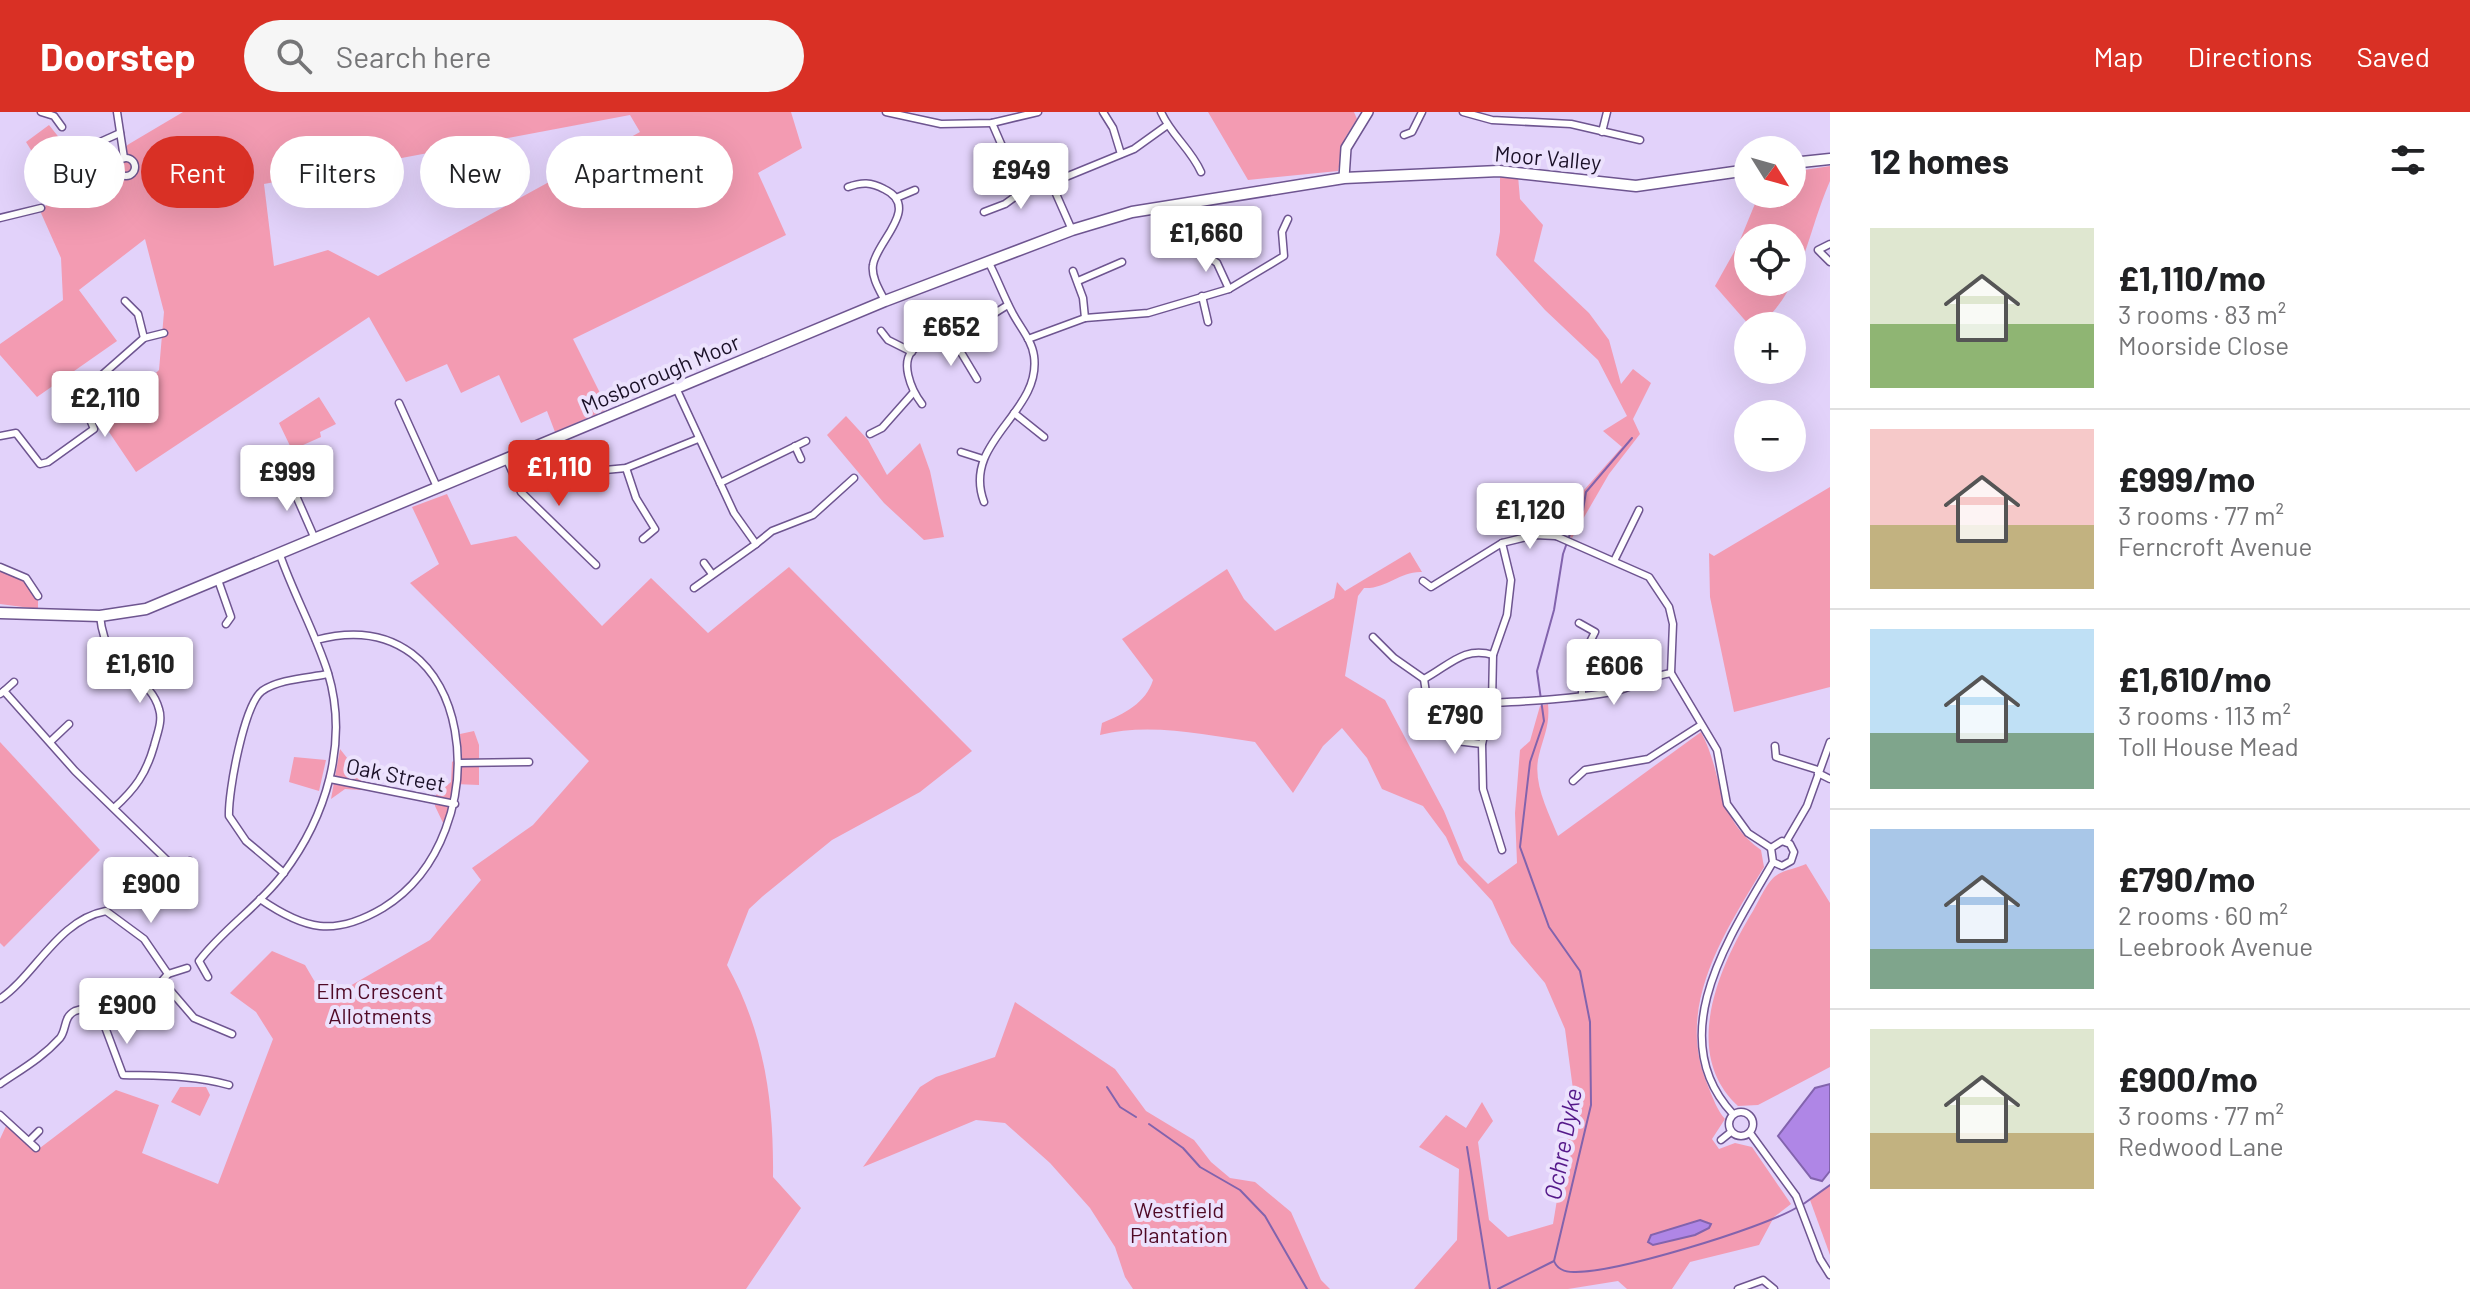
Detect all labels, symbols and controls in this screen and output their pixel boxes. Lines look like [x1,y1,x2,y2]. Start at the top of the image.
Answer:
search box [244,20,804,92]
text: Doorstep [40,33,196,79]
icon: search [272,34,316,78]
text: Search here [336,38,492,74]
text: Map [2094,39,2143,73]
text: Directions [2187,39,2313,73]
text: Saved [2357,39,2430,73]
chip: Buy [24,136,125,208]
chip: Rent [141,136,254,208]
chip: Filters [270,136,404,208]
chip: New [420,136,530,208]
chip: Apartment [546,136,733,208]
north arrow [1734,136,1806,208]
map controls [1734,136,1806,472]
icon: filters [2386,138,2430,182]
street label: Moor Valley [1494,139,1602,175]
text: 12 homes [1870,140,2009,181]
pin: £949 [974,143,1068,211]
text: £949 [991,153,1051,184]
pin: £1,660 [1141,206,1271,274]
text: £1,660 [1169,216,1243,247]
button: locate [1734,224,1806,296]
text: £1,110/mo [2118,257,2266,298]
icon: home [1934,260,2030,356]
text: 3 rooms · 83 m² [2118,298,2286,329]
pin: £652 [904,300,998,368]
text: £652 [922,310,980,341]
button: + [1734,312,1806,384]
street label: Mosborough Moor [577,328,743,418]
text: Moorside Close [2118,329,2289,360]
pin: £2,110 [40,371,170,439]
text: £2,110 [70,381,140,412]
button: − [1734,400,1806,472]
pin: £1,110 [494,440,624,508]
pin: £999 [240,445,334,513]
text: £1,110 [526,450,592,481]
text: £999 [258,455,316,486]
text: £999/mo [2118,458,2255,499]
icon: home [1934,461,2030,557]
pin: £1,120 [1465,483,1595,551]
text: £1,120 [1495,493,1565,524]
text: 3 rooms · 77 m² [2118,499,2284,530]
text: Ferncroft Avenue [2118,530,2312,561]
pin: £1,610 [75,637,205,705]
pin: £606 [1567,639,1661,707]
text: £1,610 [105,647,175,678]
text: £606 [1585,649,1643,680]
text: £1,610/mo [2118,658,2272,699]
icon: home [1934,661,2030,757]
pin: £790 [1408,688,1502,756]
text: £790 [1426,698,1484,729]
text: 3 rooms · 113 m² [2118,699,2291,730]
text: Toll House Mead [2118,730,2299,761]
street label: Oak Street [344,752,448,796]
pin: £900 [104,857,198,925]
text: £790/mo [2118,858,2255,899]
icon: home [1934,861,2030,957]
text: £900 [121,867,181,898]
text: 2 rooms · 60 m² [2118,899,2288,930]
text: Leebrook Avenue [2118,930,2313,961]
park label: Elm Crescent Allotments [316,977,444,1028]
pin: £900 [80,978,174,1046]
text: £900 [97,988,157,1019]
text: £900/mo [2118,1058,2258,1099]
icon: home [1934,1061,2030,1157]
water label: Ochre Dyke [1537,1086,1587,1202]
text: 3 rooms · 77 m² [2118,1099,2284,1130]
text: Redwood Lane [2118,1130,2284,1161]
park label: Westfield Plantation [1130,1196,1228,1247]

